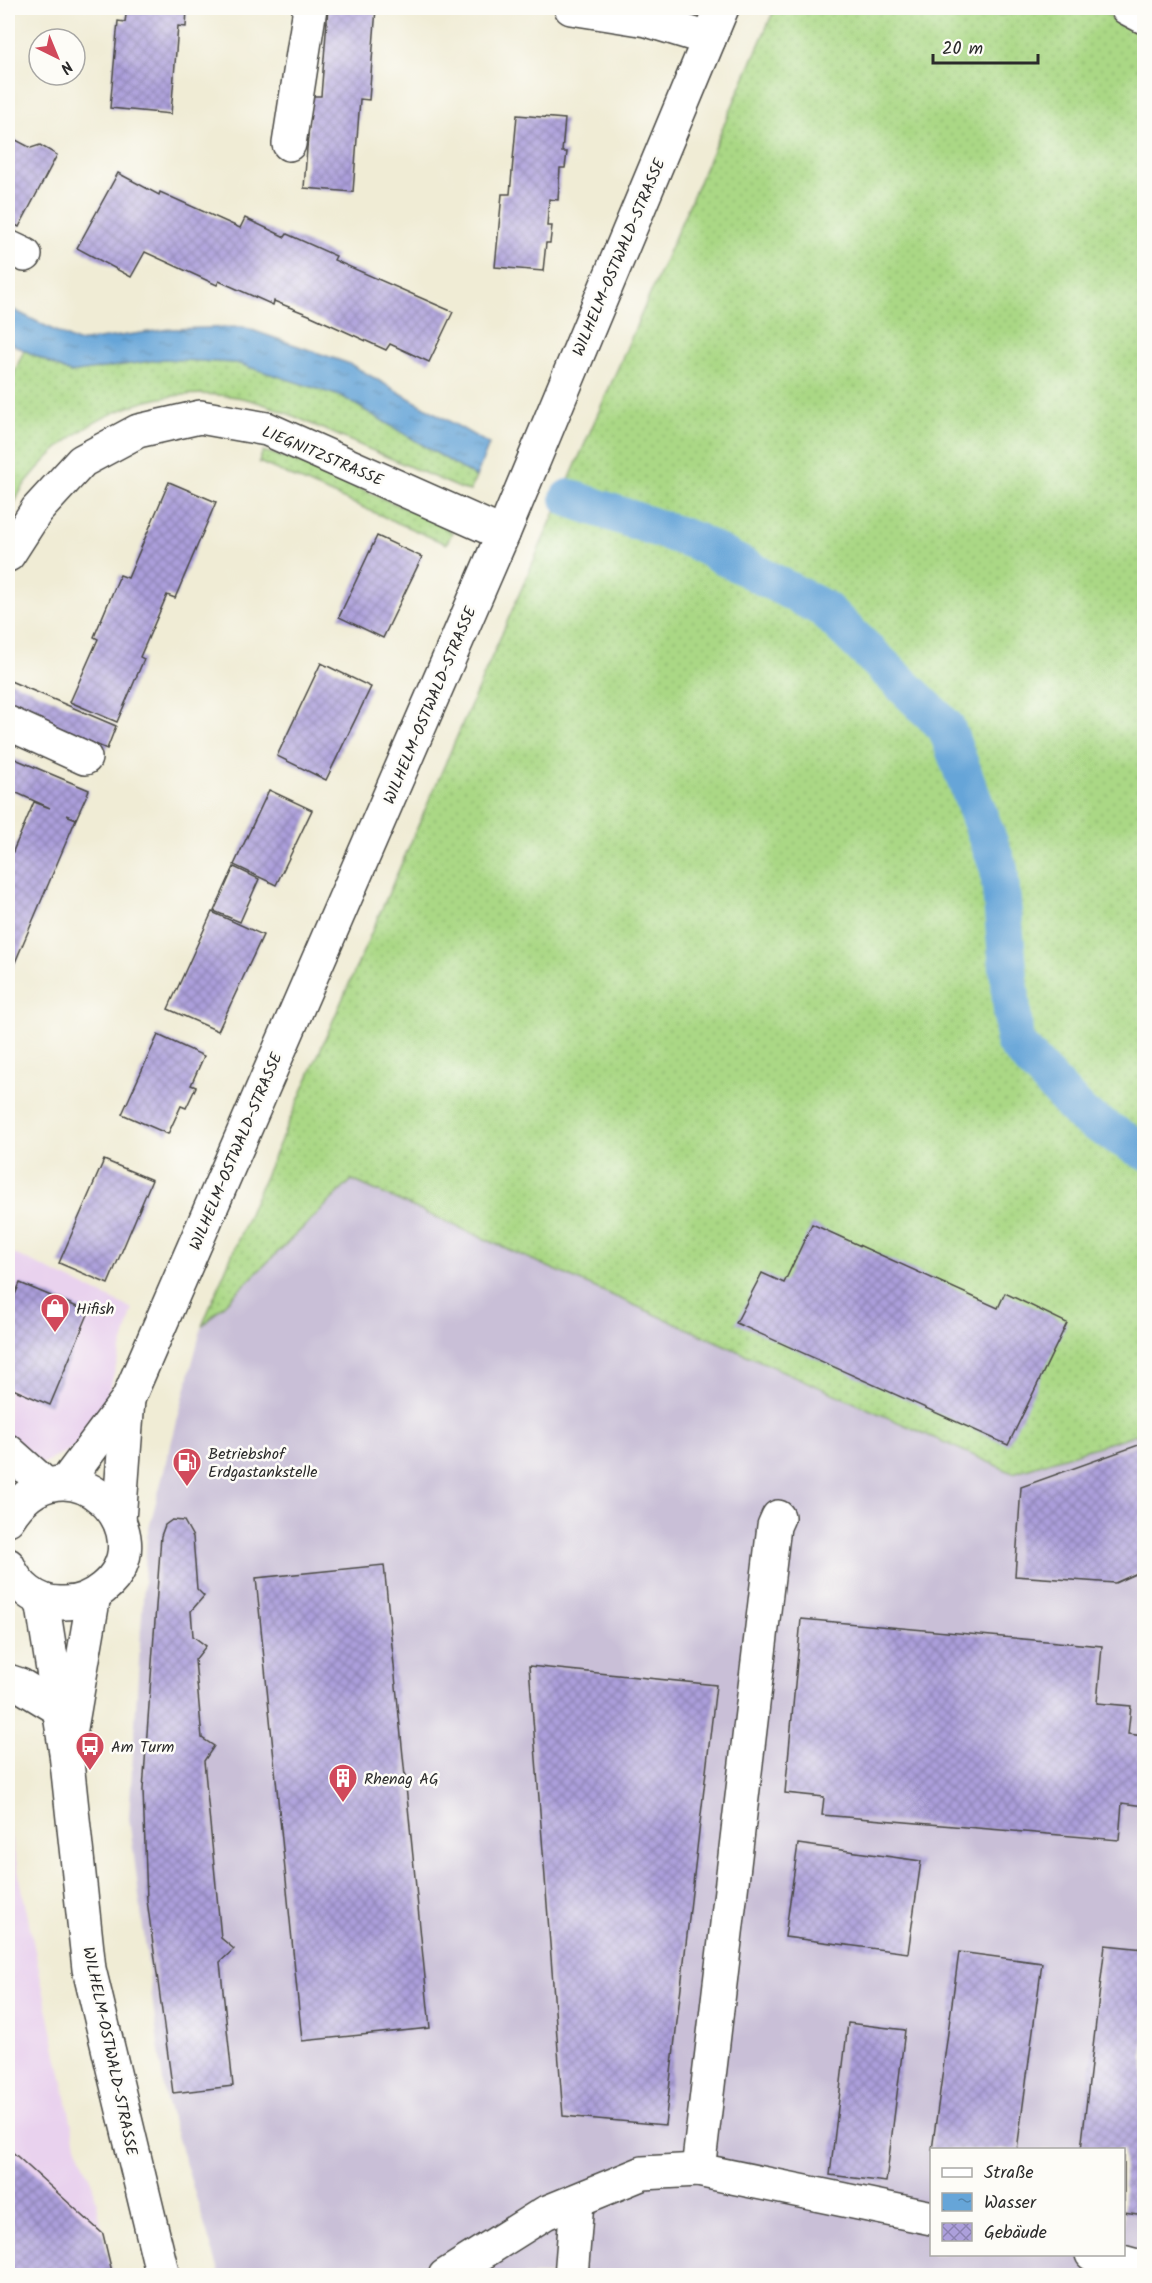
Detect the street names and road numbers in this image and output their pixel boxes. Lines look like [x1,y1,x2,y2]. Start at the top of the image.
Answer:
street label: WILHELM-OSTWALD-STRASSE [566,154,673,360]
street label: LIEGNITZSTRASSE [258,420,388,493]
street label: WILHELM-OSTWALD-STRASSE [377,602,484,808]
street label: WILHELM-OSTWALD-STRASSE [183,1048,290,1254]
street label: WILHELM-OSTWALD-STRASSE [75,1945,144,2159]

